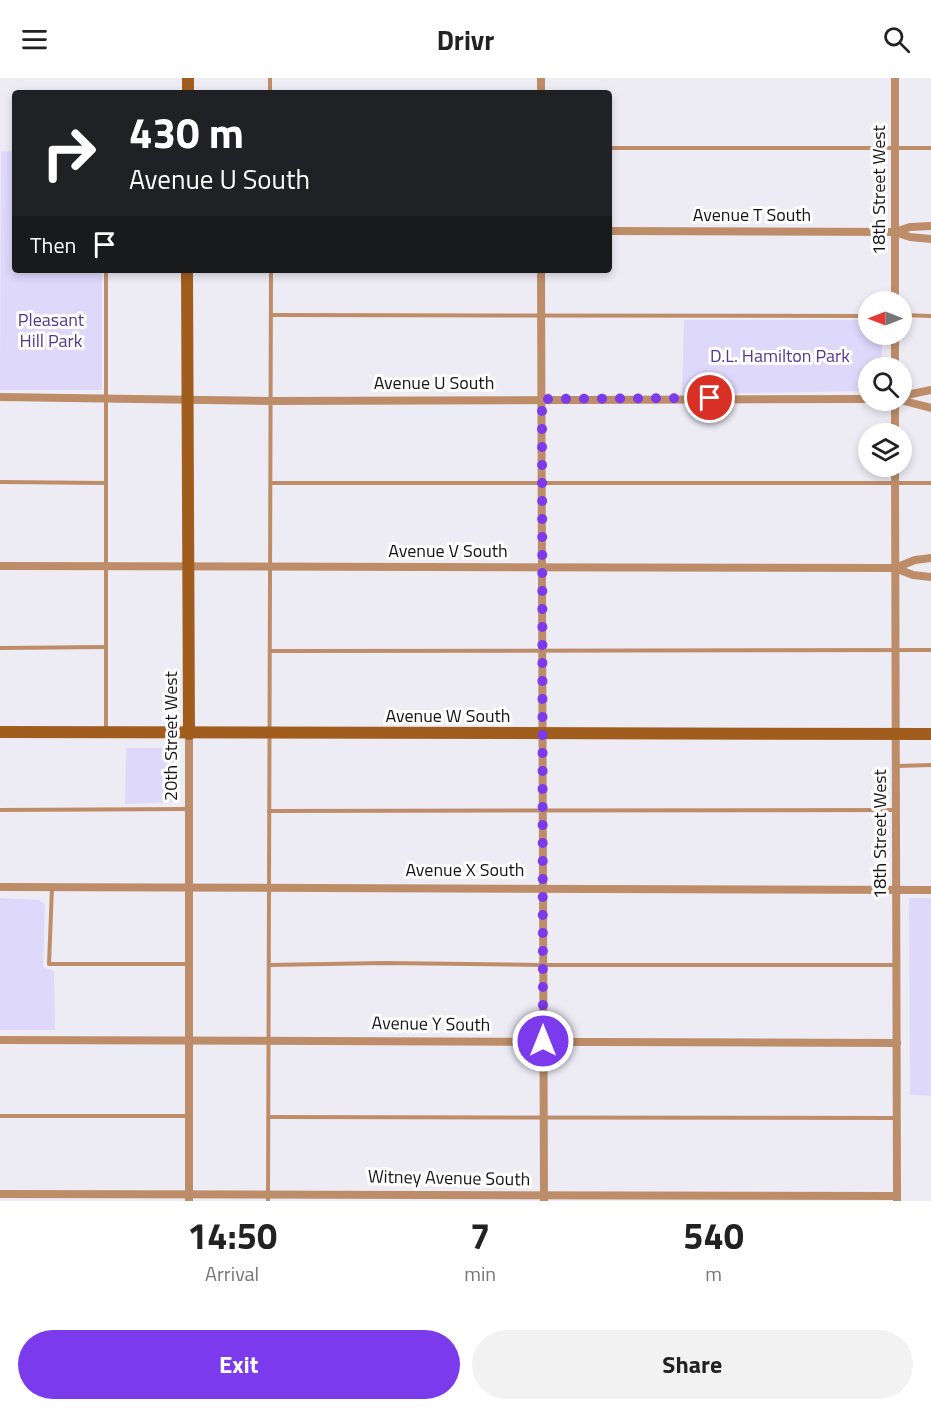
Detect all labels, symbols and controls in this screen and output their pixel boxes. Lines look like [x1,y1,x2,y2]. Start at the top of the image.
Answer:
text: Drivr [437,19,494,60]
icon: menu [18,23,51,56]
icon: search [880,23,913,56]
text: 430 m [129,100,244,164]
icon: right [30,114,108,192]
street label: 18th Street West [865,124,892,255]
text: Avenue U South [129,158,310,199]
street label: Avenue T South [693,201,811,228]
text: Then [30,228,76,262]
icon: arrive [88,228,121,261]
north arrow [858,291,912,345]
map controls [858,291,912,477]
park label: Pleasant Hill Park [18,306,85,354]
park label: D.L. Hamilton Park [710,342,850,369]
button: search [858,357,912,411]
street label: Avenue U South [374,369,494,396]
pin [684,372,735,423]
icon: arrive [693,381,726,414]
button: layers [858,423,912,477]
street label: Avenue V South [388,537,508,564]
street label: 20th Street West [157,670,184,801]
street label: Avenue W South [386,702,510,729]
street label: 18th Street West [866,768,893,899]
street label: Avenue X South [405,856,525,883]
street label: Avenue Y South [371,1009,491,1038]
position arrow [511,1009,575,1073]
street label: Witney Avenue South [368,1163,530,1192]
text: 14:50 [187,1208,277,1263]
text: 7 [470,1208,490,1263]
text: 540 [683,1208,744,1263]
text: Arrival [205,1258,259,1289]
text: min [464,1258,496,1289]
text: m [705,1258,722,1289]
button: Exit [18,1330,460,1399]
button: Share [472,1330,913,1399]

